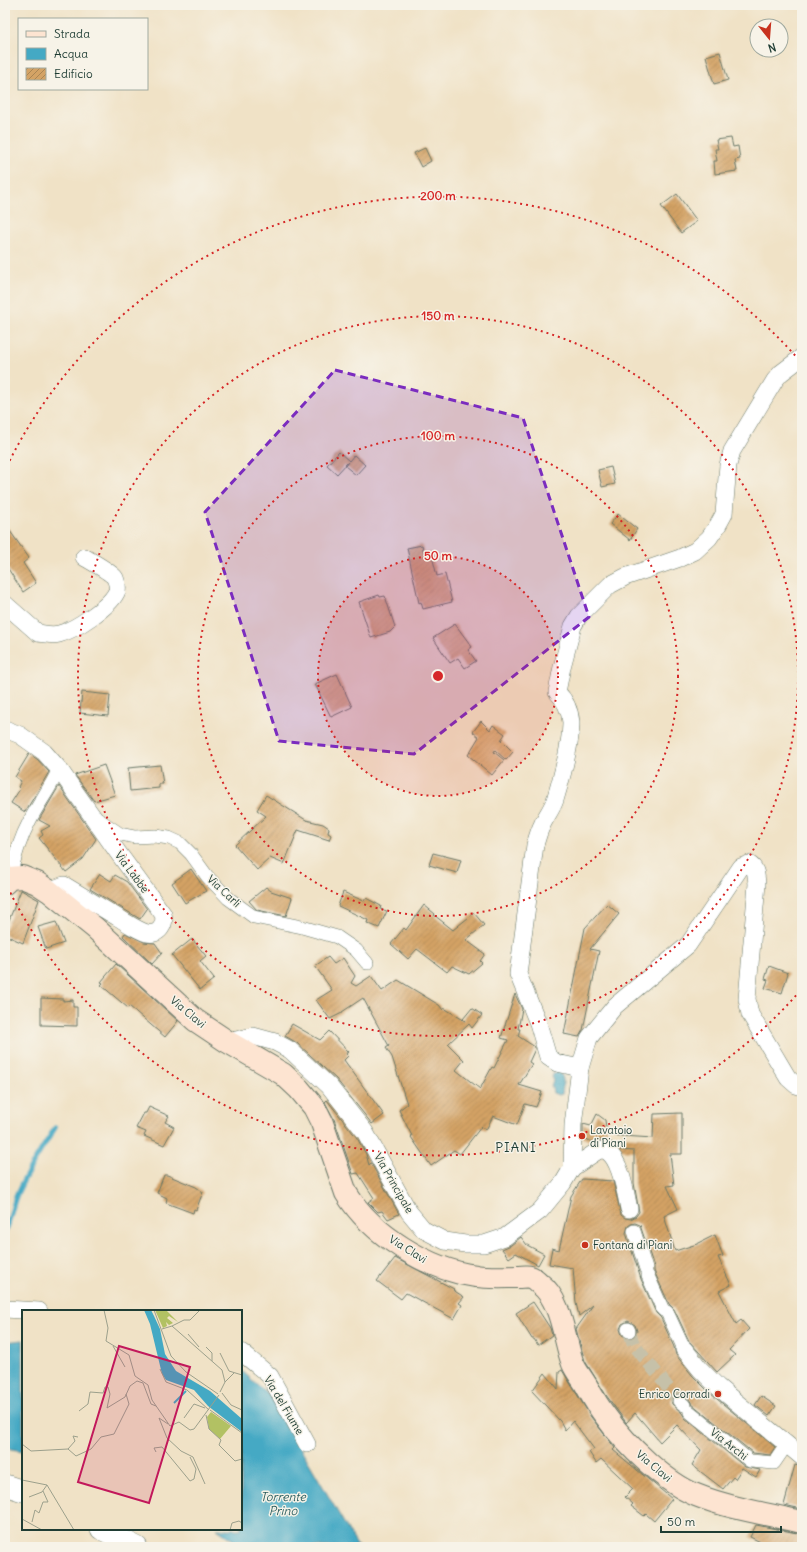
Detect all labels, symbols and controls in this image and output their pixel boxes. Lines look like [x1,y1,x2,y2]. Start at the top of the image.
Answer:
legend [18,18,148,90]
north arrow [749,18,789,58]
text: Strada [54,26,90,41]
text: N [766,40,778,55]
text: Acqua [54,46,88,61]
text: Edificio [54,66,93,81]
text: 200 m [420,188,456,203]
text: 150 m [422,308,455,323]
text: 100 m [421,428,455,443]
text: 50 m [424,548,453,563]
centre of rings [431,669,445,683]
street label: Via Labbe [112,848,152,896]
street label: Via Carli [204,872,244,910]
street label: Via Clavi [167,993,209,1031]
place label: Lavatoio di Piani [590,1123,632,1150]
marker: Lavatoio di Piani [577,1131,587,1141]
district label: PIANI [495,1139,537,1156]
street label: Via Principale [371,1150,417,1216]
street label: Via Clavi [386,1232,430,1266]
place label: Fontana di Piani [593,1238,672,1252]
marker: Fontana di Piani [580,1240,590,1250]
inset map [22,1310,242,1530]
street label: Via del Fiume [261,1373,307,1437]
place label: Enrico Corradi [639,1387,710,1401]
marker: Enrico Corradi [713,1389,723,1399]
street label: Via Archi [707,1425,751,1463]
street label: Via Clavi [633,1447,675,1485]
water label: Torrente Prino [260,1489,307,1518]
scale bar [661,1508,781,1534]
text: 50 m [667,1514,696,1529]

